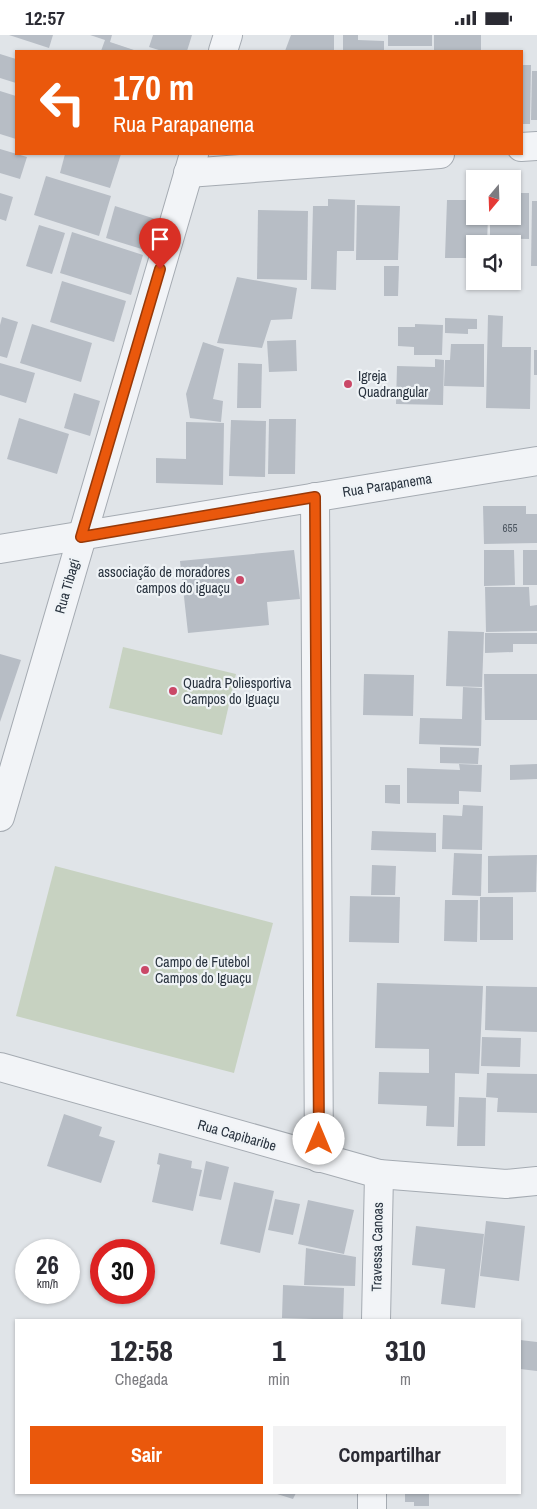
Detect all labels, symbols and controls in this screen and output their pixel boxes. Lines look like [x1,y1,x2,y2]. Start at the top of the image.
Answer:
text: 12:57 [25,5,65,31]
text: 170 m [113,64,194,111]
icon: left [30,70,95,135]
text: Rua Parapanema [113,109,254,139]
north arrow [466,170,521,225]
map controls [466,170,521,290]
pin [139,218,181,269]
icon: arrive [146,225,174,253]
button: sound [466,235,521,290]
place label: Igreja Quadrangular [358,367,428,401]
marker: Igreja Quadrangular [342,378,354,390]
street label: Rua Parapanema [341,469,433,501]
house number: 655 [502,521,518,535]
street label: Rua Tibagi [51,556,83,616]
place label: associação de moradores campos do iguaçu [98,563,230,597]
marker: associação de moradores campos do iguaçu [234,574,246,586]
place label: Quadra Poliesportiva Campos do Iguaçu [183,674,292,708]
marker: Quadra Poliesportiva Campos do Iguaçu [167,685,179,697]
place label: Campo de Futebol Campos do Iguaçu [155,953,251,987]
marker: Campo de Futebol Campos do Iguaçu [139,964,151,976]
position arrow [292,1112,344,1164]
street label: Rua Capibaribe [196,1115,278,1155]
street label: Travessa Canoas [367,1202,387,1292]
speed limit sign: 30 [90,1239,155,1304]
text: 26 [36,1248,59,1282]
text: km/h [37,1276,58,1292]
text: 12:58 [110,1330,173,1370]
text: 1 [272,1330,286,1370]
text: 310 [385,1330,426,1370]
text: Chegada [115,1368,168,1390]
text: min [268,1368,290,1390]
text: m [400,1368,411,1390]
button: Sair [30,1426,263,1484]
button: Compartilhar [273,1426,506,1484]

